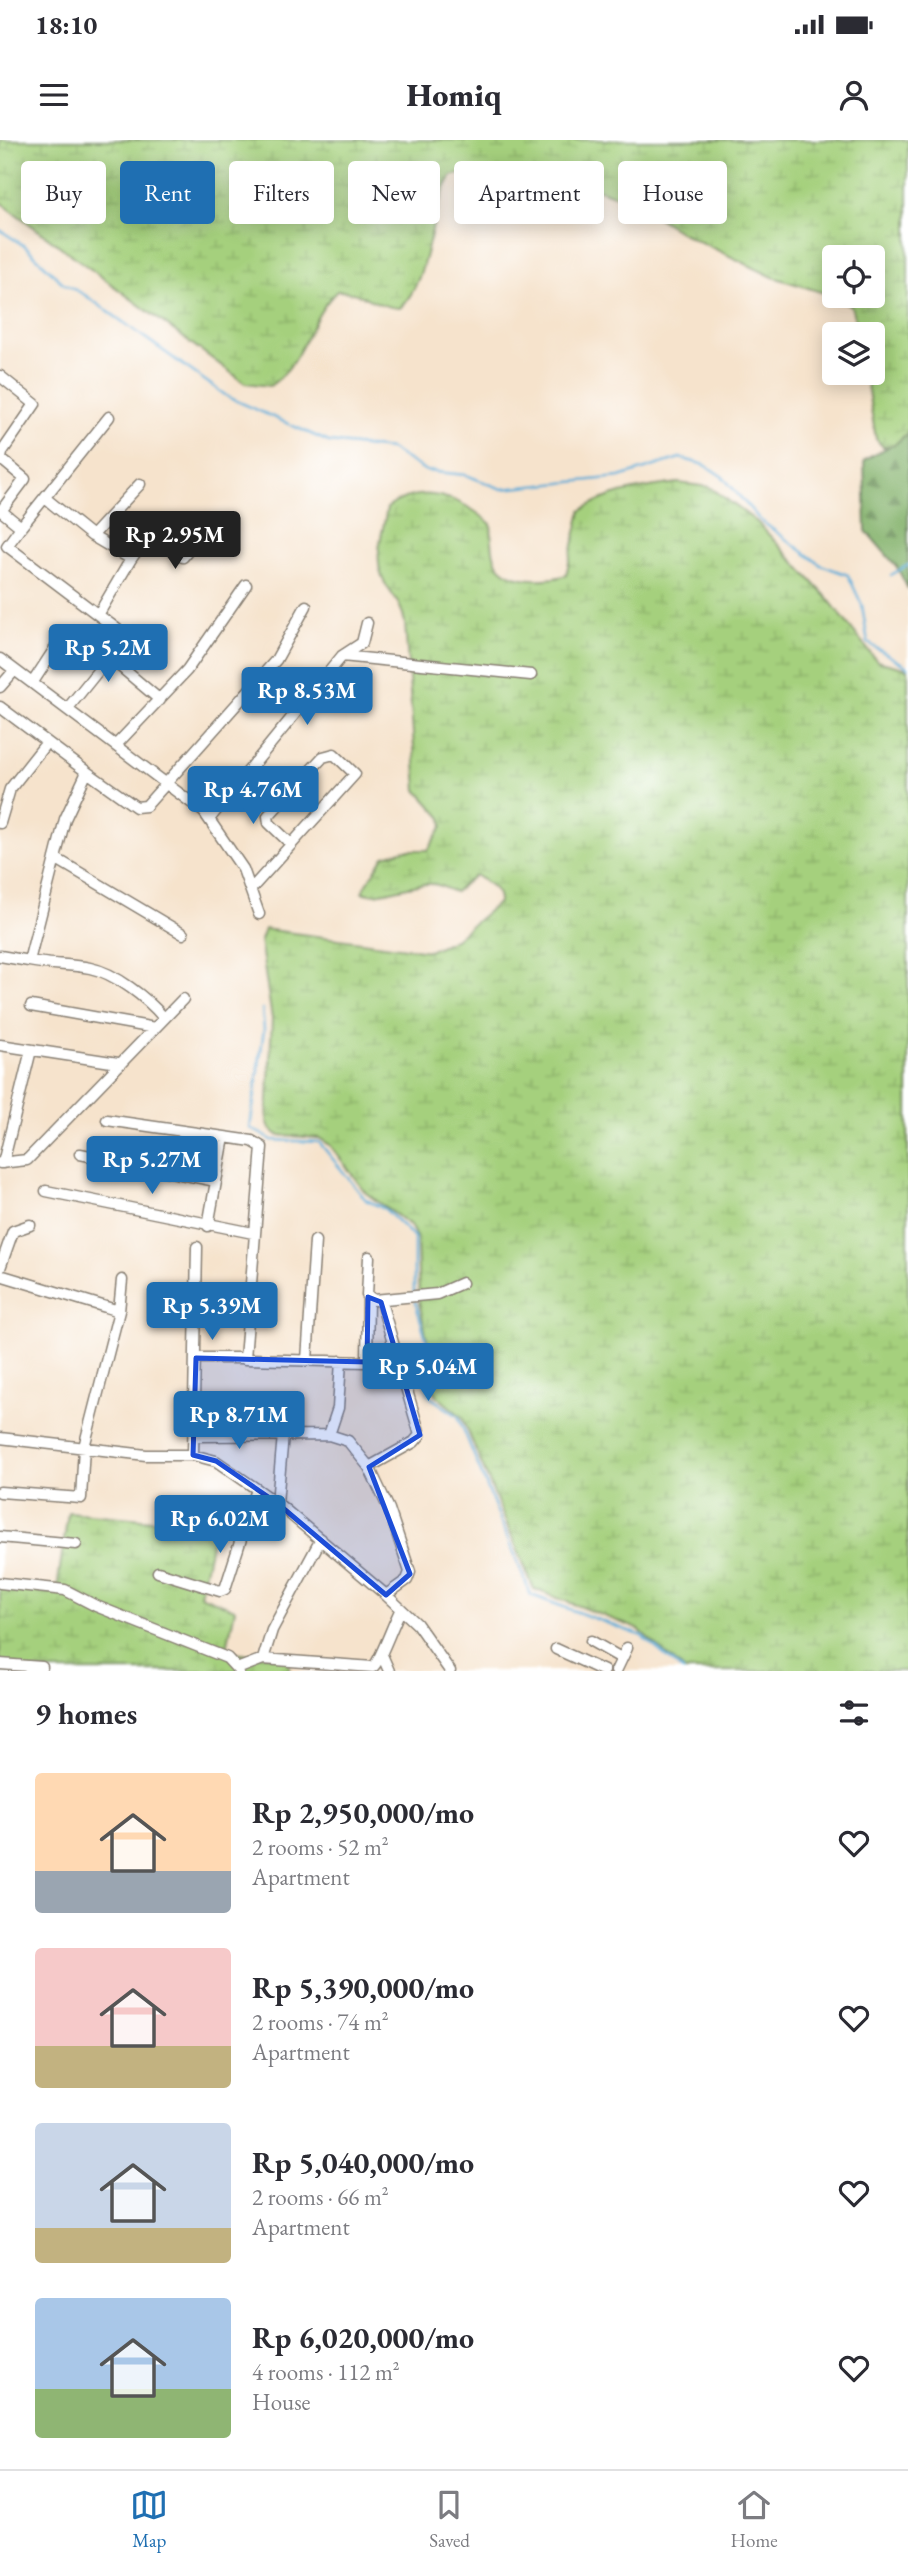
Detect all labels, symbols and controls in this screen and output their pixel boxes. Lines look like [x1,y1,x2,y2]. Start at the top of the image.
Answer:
text: 18:10 [35,8,97,42]
text: Homiq [407,74,501,116]
icon: menu [35,76,73,114]
icon: person [835,76,873,114]
chip: Buy [21,161,106,224]
chip: Rent [120,161,215,224]
chip: Filters [229,161,334,224]
chip: New [348,161,440,224]
chip: Apartment [454,161,604,224]
chip: House [618,161,727,224]
map controls [822,245,885,385]
button: locate [822,245,885,308]
button: layers [822,322,885,385]
pin: Rp 2.95M [103,512,247,571]
text: Rp 2.95M [126,519,224,549]
pin: Rp 5.2M [43,624,173,684]
text: Rp 5.2M [65,632,151,662]
pin: Rp 8.53M [235,668,379,727]
text: Rp 8.53M [258,675,356,705]
pin: Rp 4.76M [181,766,325,826]
text: Rp 4.76M [204,774,302,804]
pin: Rp 5.27M [80,1136,224,1196]
text: Rp 5.27M [103,1144,201,1174]
pin: Rp 5.39M [140,1282,284,1342]
text: Rp 5.39M [163,1290,261,1320]
pin: Rp 5.04M [356,1344,500,1403]
text: Rp 5.04M [379,1351,477,1381]
pin: Rp 8.71M [167,1392,311,1451]
text: Rp 8.71M [190,1399,288,1429]
pin: Rp 6.02M [148,1496,292,1555]
text: Rp 6.02M [171,1503,269,1533]
text: 9 homes [35,1694,137,1733]
icon: filters [835,1694,873,1732]
text: Rp 2,950,000/mo [252,1793,474,1832]
icon: home [91,1801,175,1885]
icon: heart [835,1824,873,1862]
text: 2 rooms · 52 m² [252,1832,389,1862]
text: Apartment [252,1862,350,1892]
text: Rp 5,390,000/mo [252,1968,474,2007]
icon: home [91,1976,175,2060]
icon: heart [835,1999,873,2037]
text: 2 rooms · 74 m² [252,2007,389,2037]
text: Apartment [252,2037,350,2067]
text: Rp 5,040,000/mo [252,2143,474,2182]
icon: home [91,2151,175,2235]
icon: heart [835,2174,873,2212]
text: 2 rooms · 66 m² [252,2182,389,2212]
text: Apartment [252,2212,350,2242]
text: Rp 6,020,000/mo [252,2318,474,2357]
icon: home [91,2326,175,2410]
icon: heart [835,2349,873,2387]
text: 4 rooms · 112 m² [252,2357,400,2387]
text: House [252,2387,311,2417]
tab: Map [130,2486,168,2553]
tab: Saved [429,2486,470,2553]
tab: Home [731,2486,778,2553]

